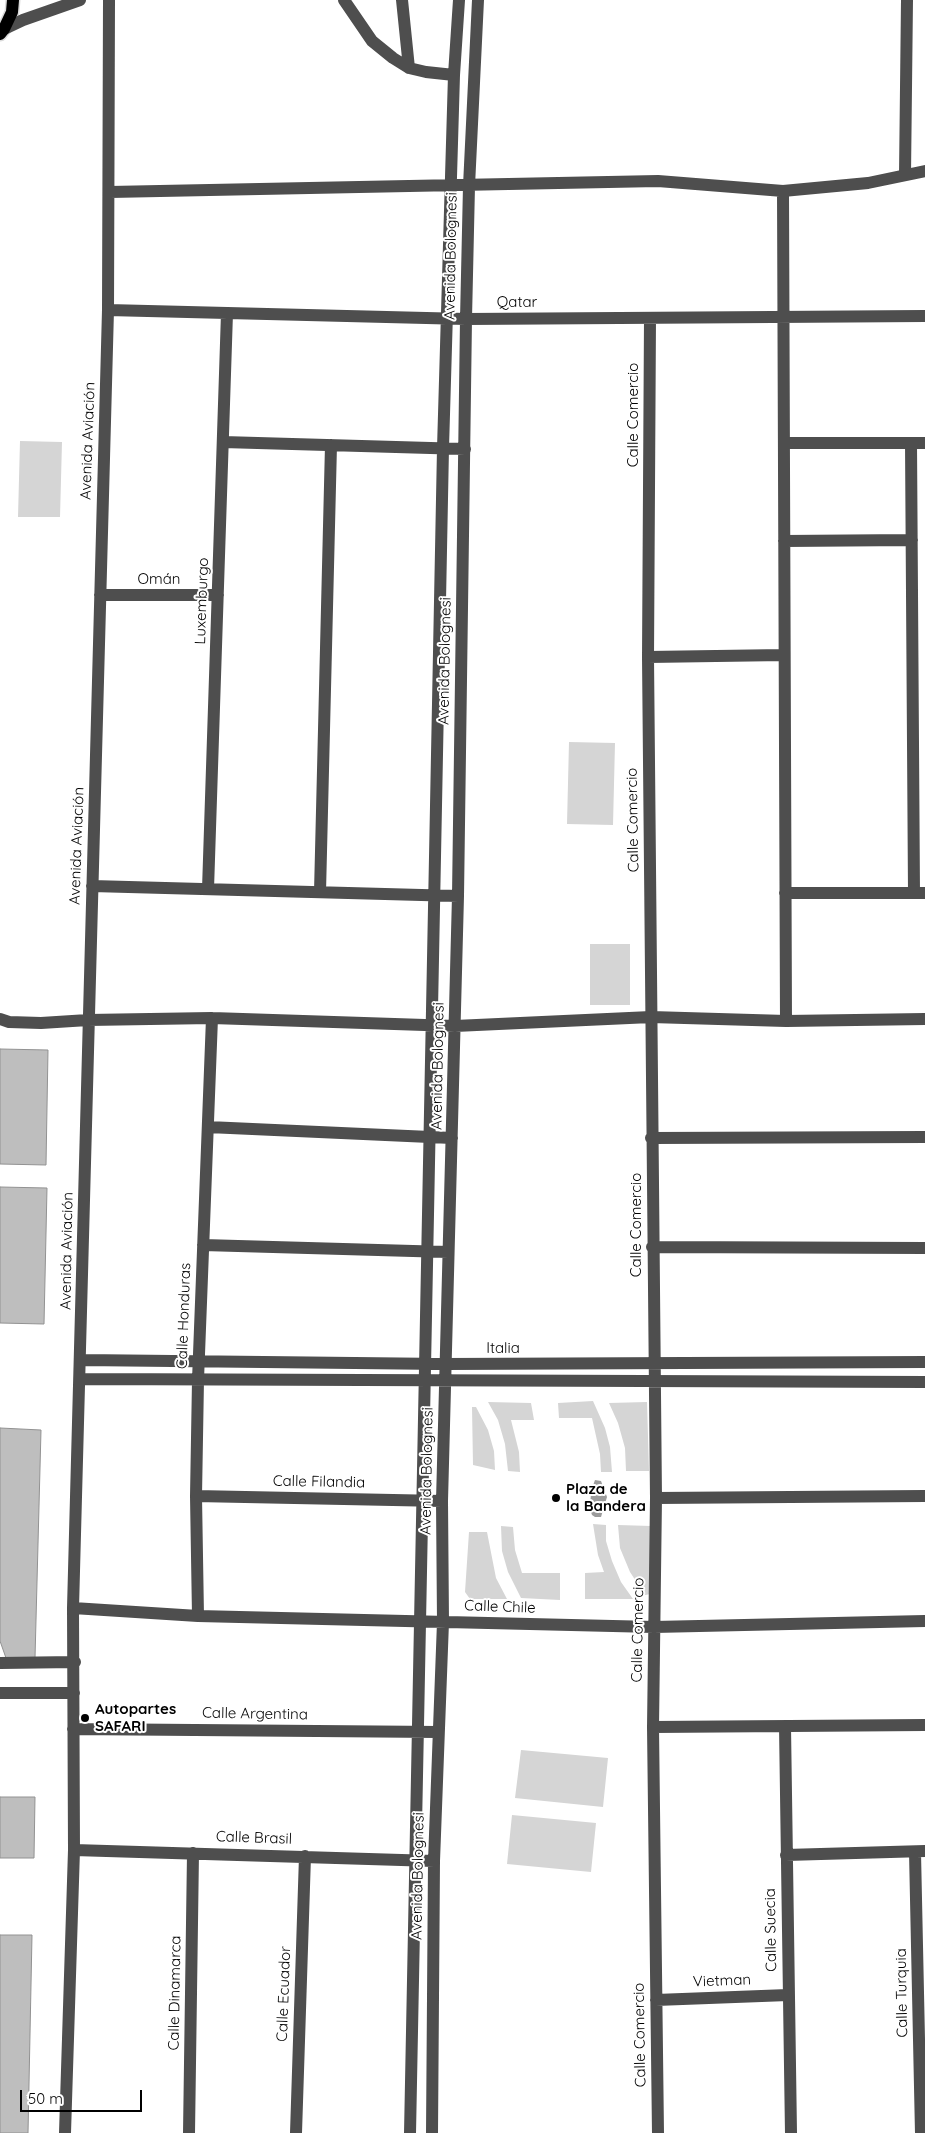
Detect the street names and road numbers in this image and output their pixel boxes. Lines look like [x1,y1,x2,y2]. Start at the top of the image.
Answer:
street label: Avenida Bolognesi [441,192,461,320]
street label: Qatar [497,293,537,311]
street label: Calle Comercio [624,363,642,467]
street label: Avenida Aviación [77,382,99,500]
street label: Luxemburgo [191,557,213,645]
street label: Omán [138,570,180,588]
street label: Avenida Bolognesi [435,597,455,725]
street label: Calle Comercio [623,768,643,872]
street label: Avenida Aviación [66,787,88,905]
street label: Avenida Bolognesi [428,1002,448,1130]
street label: Calle Comercio [627,1173,645,1277]
street label: Avenida Aviación [57,1192,77,1310]
street label: Calle Honduras [173,1263,195,1369]
street label: Italia [486,1339,520,1357]
street label: Avenida Bolognesi [417,1407,437,1535]
street label: Calle Filandia [273,1472,365,1492]
street label: Calle Comercio [628,1578,648,1682]
street label: Calle Chile [464,1597,536,1617]
street label: Calle Argentina [202,1704,308,1724]
street label: Avenida Bolognesi [408,1812,428,1940]
street label: Calle Brasil [216,1828,292,1848]
street label: Calle Suecia [761,1888,781,1972]
street label: Calle Dinamarca [165,1935,185,2051]
street label: Calle Ecuador [273,1946,295,2042]
street label: Calle Turquia [892,1948,912,2038]
street label: Vietman [693,1971,751,1991]
street label: Calle Comercio [630,1983,650,2087]

